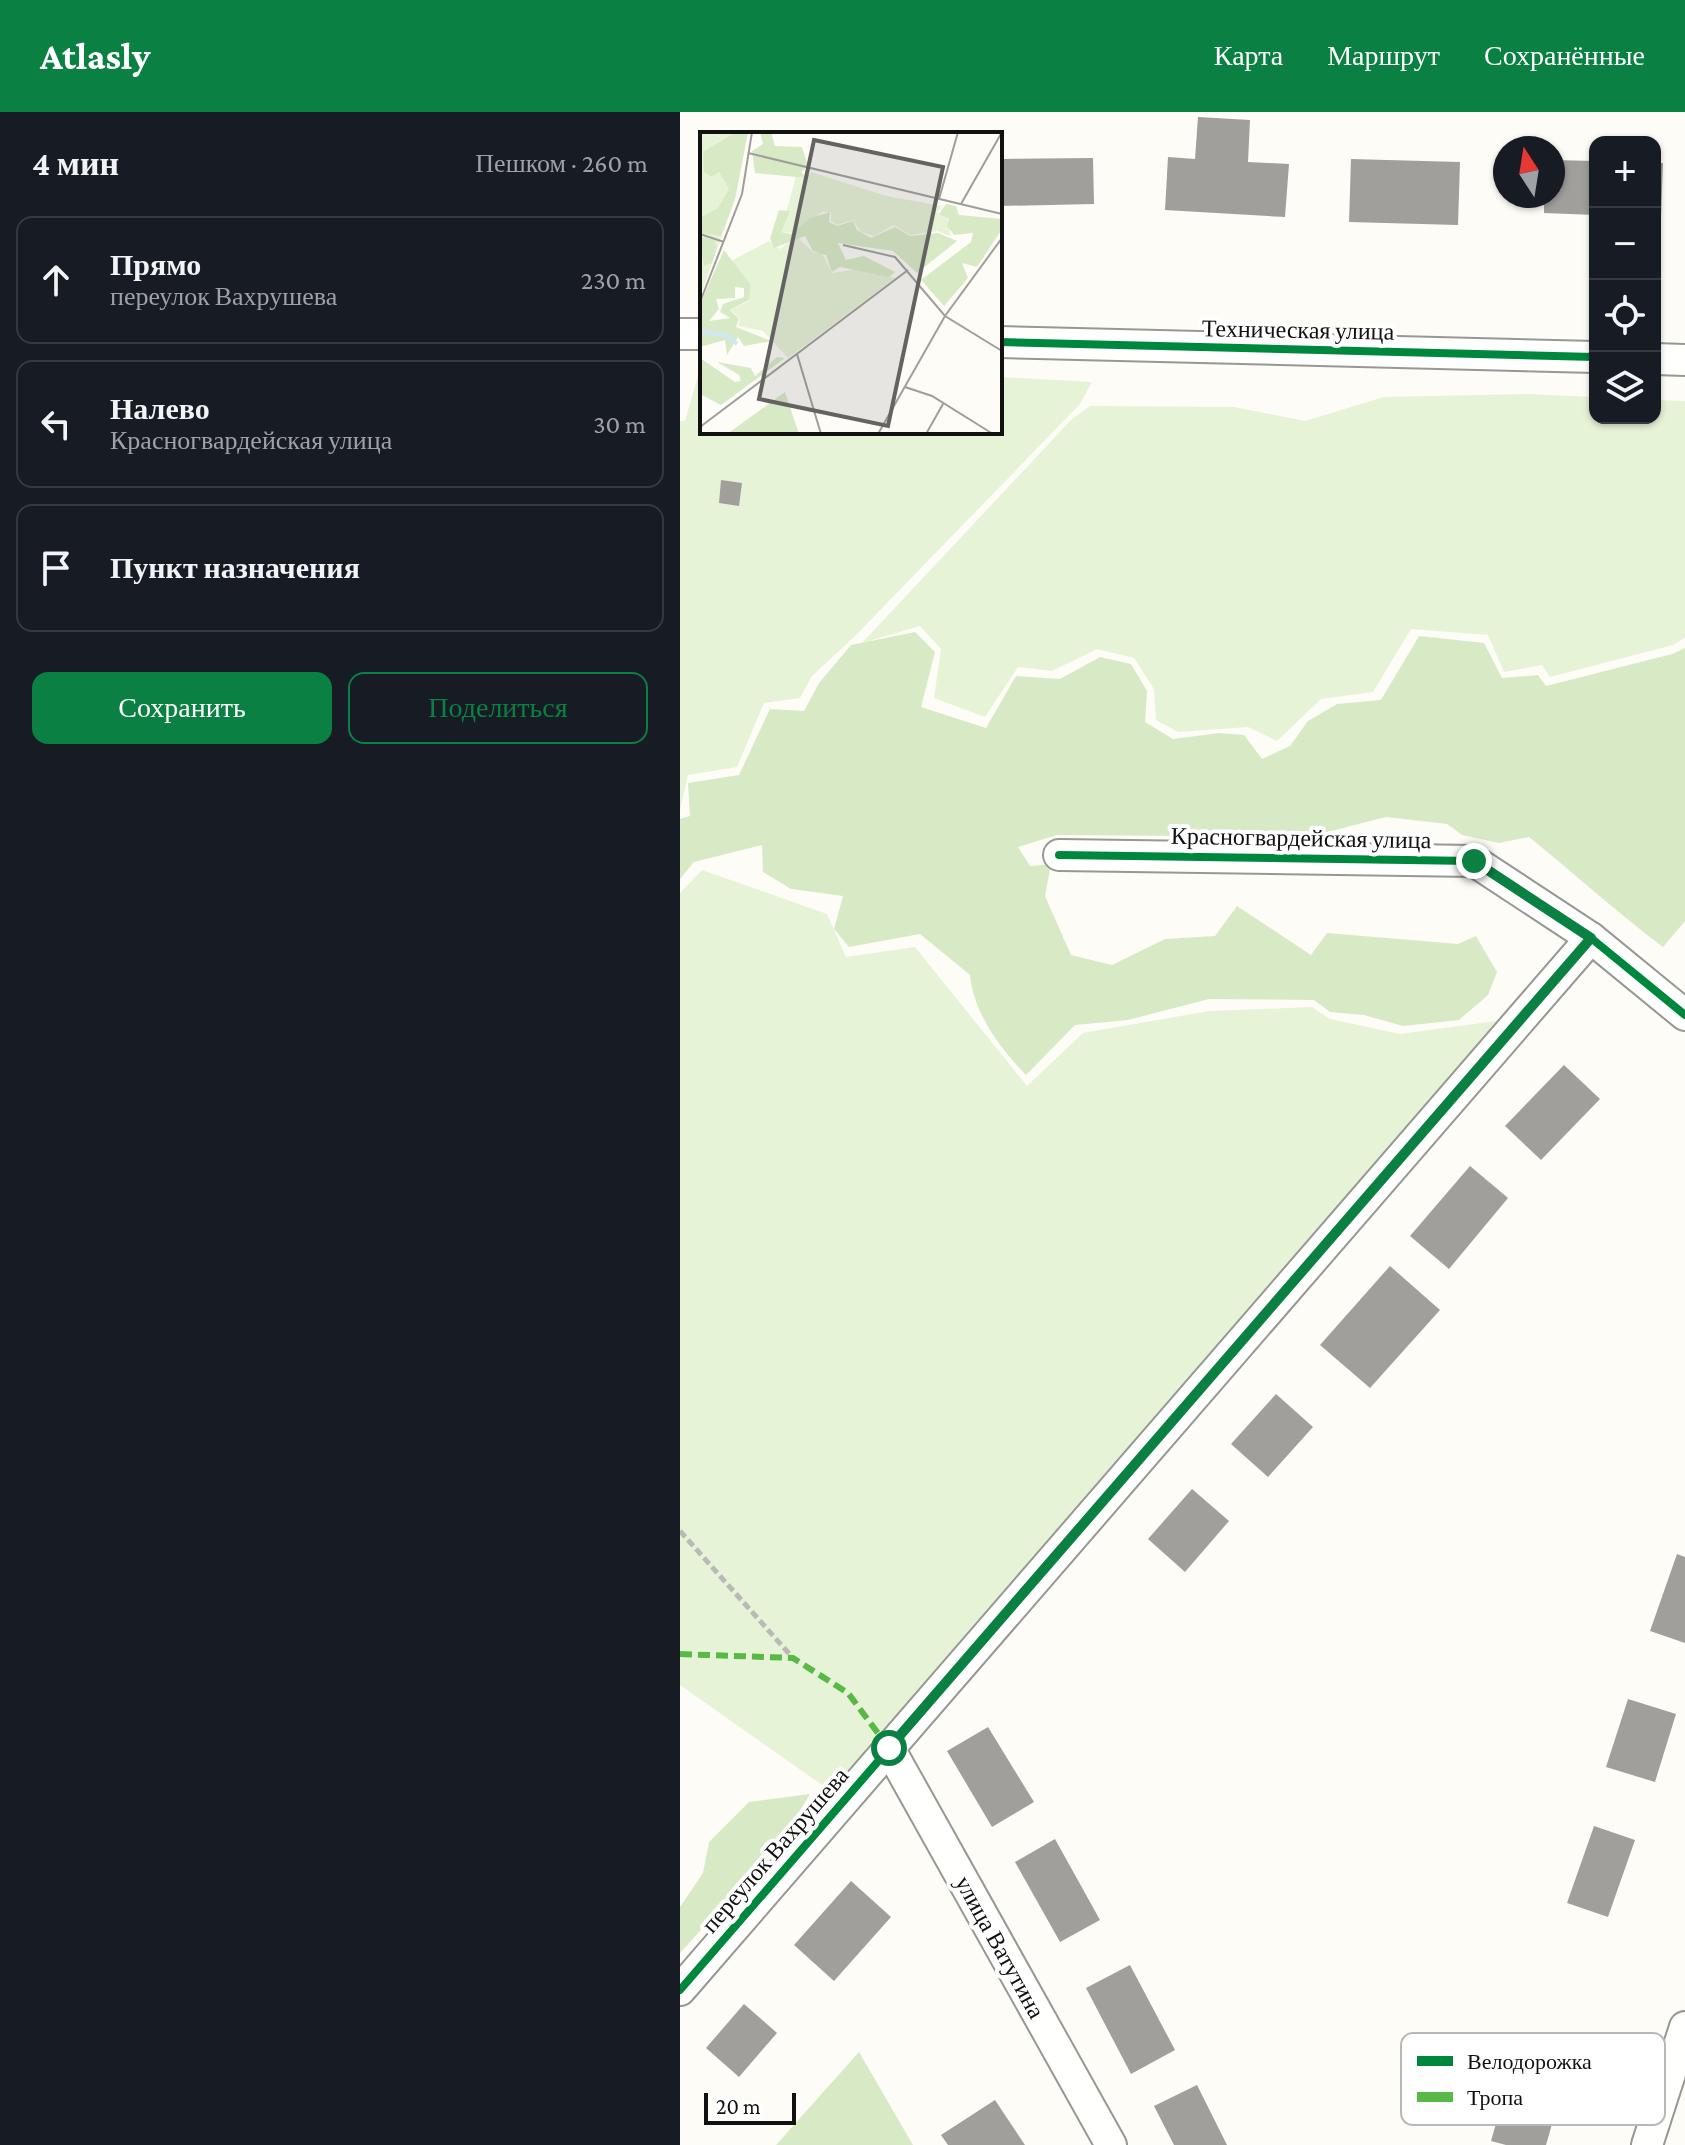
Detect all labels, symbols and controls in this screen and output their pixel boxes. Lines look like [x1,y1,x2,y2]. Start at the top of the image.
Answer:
text: Atlasly [40,35,151,77]
text: Карта [1214,40,1283,71]
text: Маршрут [1327,40,1440,71]
text: Сохранённые [1484,40,1645,71]
inset map [700,132,1002,434]
north arrow [1493,136,1565,208]
map controls [1589,136,1661,424]
button: + [1589,136,1661,208]
text: 4 мин [32,145,119,182]
text: Пешком · 260 m [475,149,648,178]
button: − [1589,208,1661,280]
text: Прямо [110,248,201,281]
icon: ahead [34,258,78,302]
text: 230 m [581,266,646,295]
button: locate [1589,280,1661,352]
text: переулок Вахрушева [110,282,337,311]
street label: Техническая улица [1202,314,1395,345]
button: layers [1589,352,1661,424]
text: Налево [110,392,210,425]
icon: left [34,402,78,446]
text: 30 m [593,410,646,439]
text: Красногвардейская улица [110,426,392,455]
icon: arrive [34,546,78,590]
text: Пункт назначения [110,551,360,584]
button: Сохранить [32,672,332,744]
button: Поделиться [348,672,648,744]
street label: Красногвардейская улица [1171,822,1432,853]
route end [1456,843,1492,879]
route start [871,1730,907,1766]
street label: переулок Вахрушева [696,1761,854,1938]
street label: улица Ватутина [950,1871,1051,2023]
legend [1401,2033,1665,2125]
text: Велодорожка [1467,2049,1592,2074]
text: Тропа [1467,2085,1523,2110]
scale bar [704,2089,796,2125]
text: 20 m [716,2094,761,2119]

